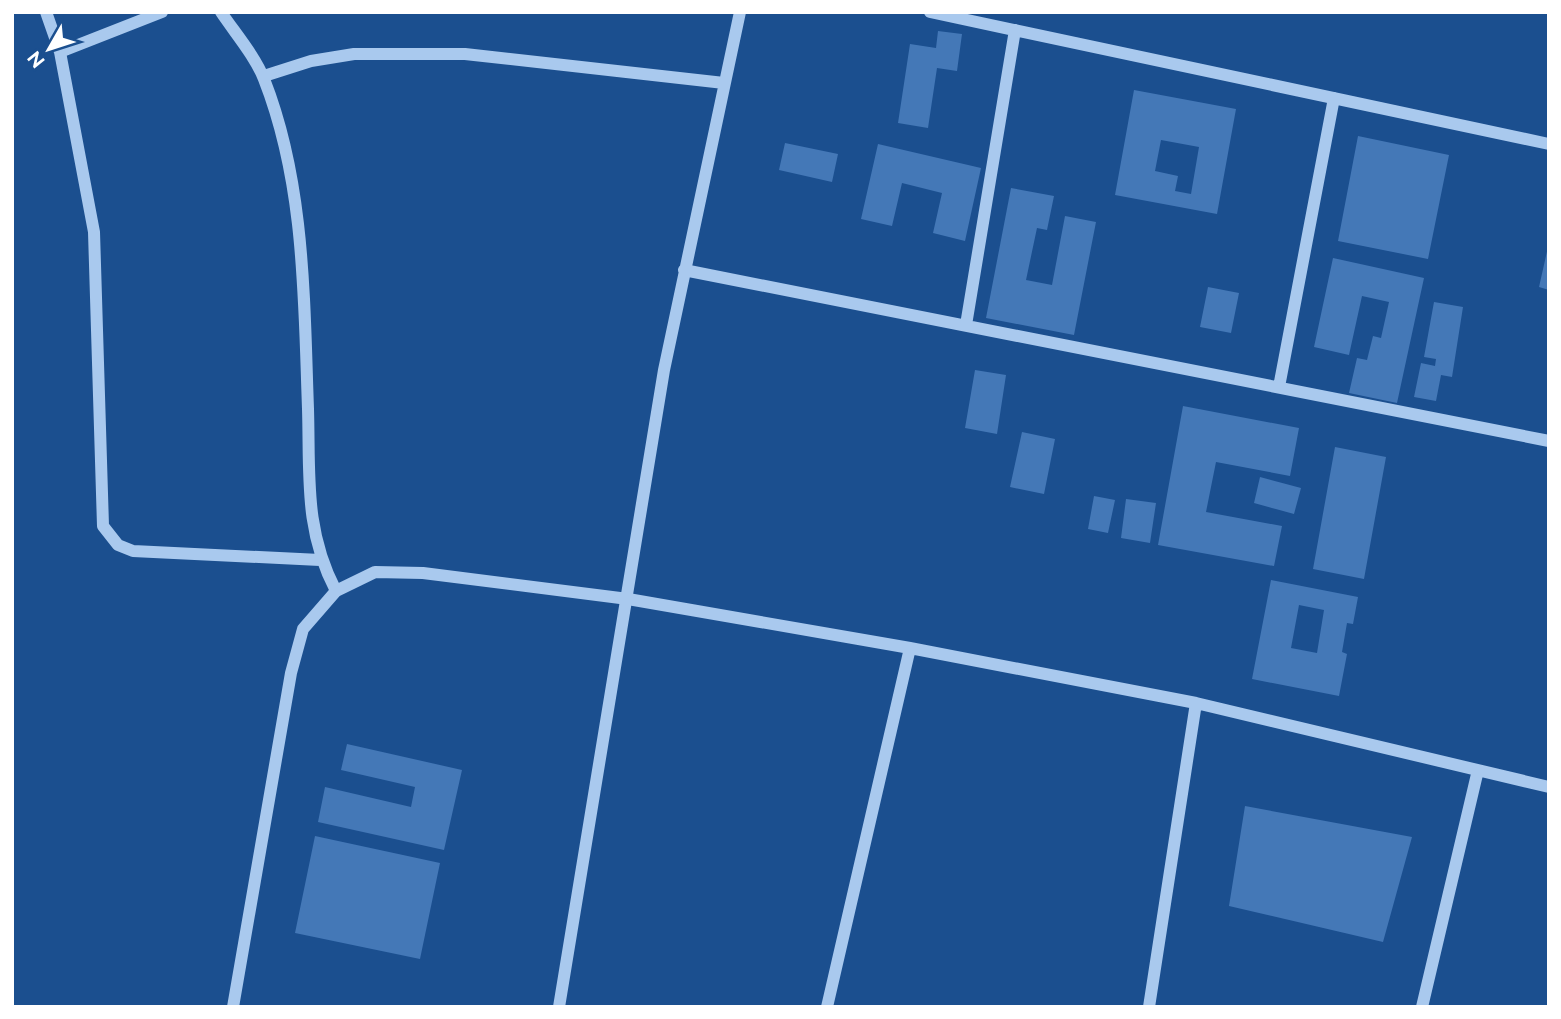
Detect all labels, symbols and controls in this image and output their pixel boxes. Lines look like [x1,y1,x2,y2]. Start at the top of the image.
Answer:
north arrow [14,14,84,84]
text: N [23,47,49,72]

